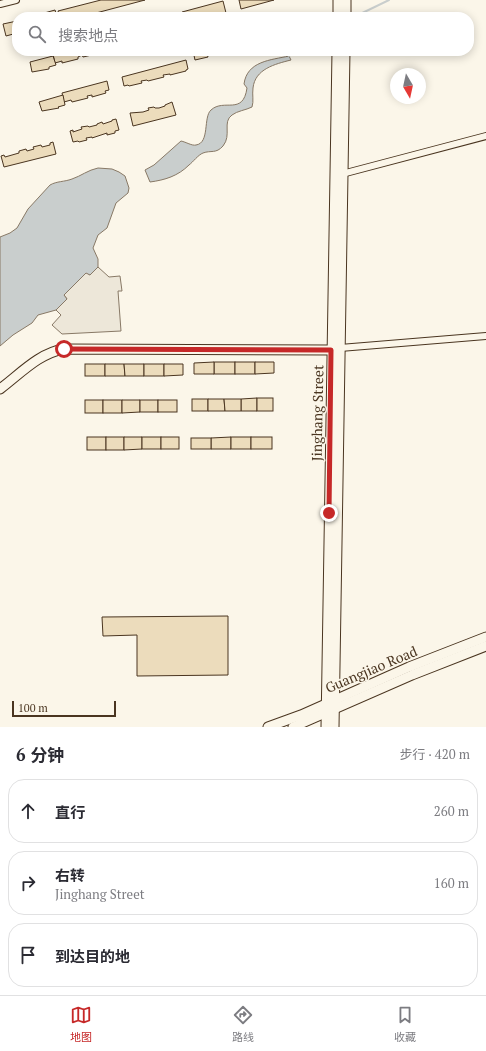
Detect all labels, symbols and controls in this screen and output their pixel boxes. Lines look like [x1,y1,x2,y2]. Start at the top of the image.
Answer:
search box [12,12,474,56]
icon: search [26,23,48,45]
text: 搜索地点 [58,25,118,45]
north arrow [390,68,426,104]
route start [55,340,73,358]
street label: Jinghang Street [307,364,327,461]
route end [320,504,338,522]
street label: Guangjiao Road [322,641,420,697]
scale bar [12,699,116,718]
text: 100 m [18,701,48,715]
text: 6 分钟 [16,743,64,766]
text: 步行 · 420 m [399,745,470,763]
icon: ahead [17,800,39,822]
text: 直行 [55,802,85,822]
text: 260 m [434,802,469,820]
text: 右转 [55,865,85,885]
icon: right [17,872,39,894]
text: 160 m [434,874,469,892]
text: Jinghang Street [55,885,145,903]
icon: arrive [17,944,39,966]
text: 到达目的地 [55,946,130,966]
tab: 地图 [70,1004,92,1044]
tab: 路线 [232,1004,254,1044]
tab: 收藏 [394,1004,416,1044]

